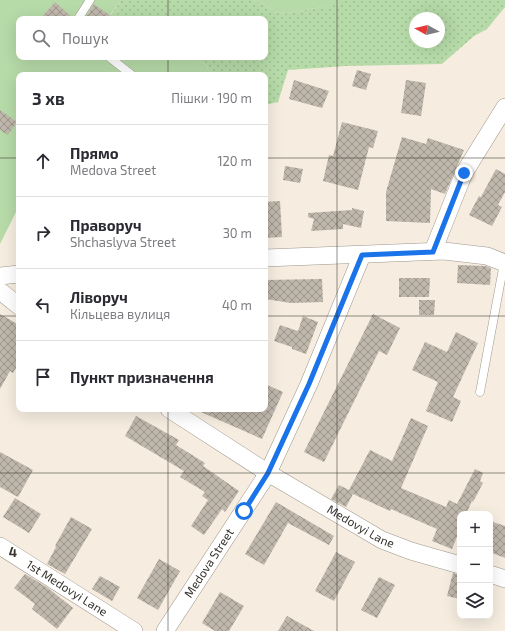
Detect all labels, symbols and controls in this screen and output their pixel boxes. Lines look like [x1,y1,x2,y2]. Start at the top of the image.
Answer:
north arrow [409,12,445,48]
search box [16,16,268,60]
icon: search [30,27,52,49]
text: Пошук [62,29,109,47]
text: 3 хв [32,88,65,108]
text: Пішки · 190 m [171,90,252,106]
text: Прямо [70,144,119,162]
icon: ahead [32,150,54,172]
text: 120 m [217,153,252,169]
text: Medova Street [70,162,156,178]
route end [455,164,473,182]
text: Праворуч [70,216,141,234]
icon: right [32,222,54,244]
text: 30 m [223,225,252,241]
text: Shchaslyva Street [70,234,176,250]
text: Ліворуч [70,288,128,306]
icon: left [32,294,54,316]
text: 40 m [222,297,252,313]
text: Кільцева вулиця [70,306,170,322]
icon: arrive [32,366,54,388]
text: Пункт призначення [70,368,214,386]
street label: Medovyi Lane [325,501,397,550]
route start [235,502,253,520]
map controls [457,511,493,619]
button: + [457,511,493,547]
street label: Medova Street [181,525,236,600]
text: 4 [9,544,17,560]
button: − [457,547,493,583]
street label: 1st Medovyi Lane [24,557,110,618]
button: layers [457,583,493,619]

